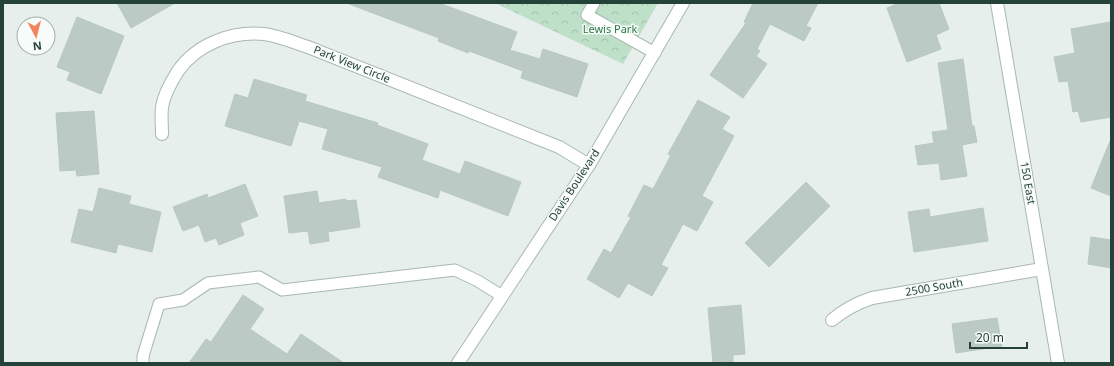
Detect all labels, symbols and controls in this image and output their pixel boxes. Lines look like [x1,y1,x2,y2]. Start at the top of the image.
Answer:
north arrow [16,16,56,56]
park label: Lewis Park [583,21,637,36]
text: N [32,38,43,54]
street label: Park View Circle [312,41,393,86]
street label: Davis Boulevard [545,146,602,224]
street label: 150 East [1017,160,1040,206]
street label: 2500 South [904,274,964,299]
scale bar [970,324,1027,350]
text: 20 m [976,329,1004,346]

